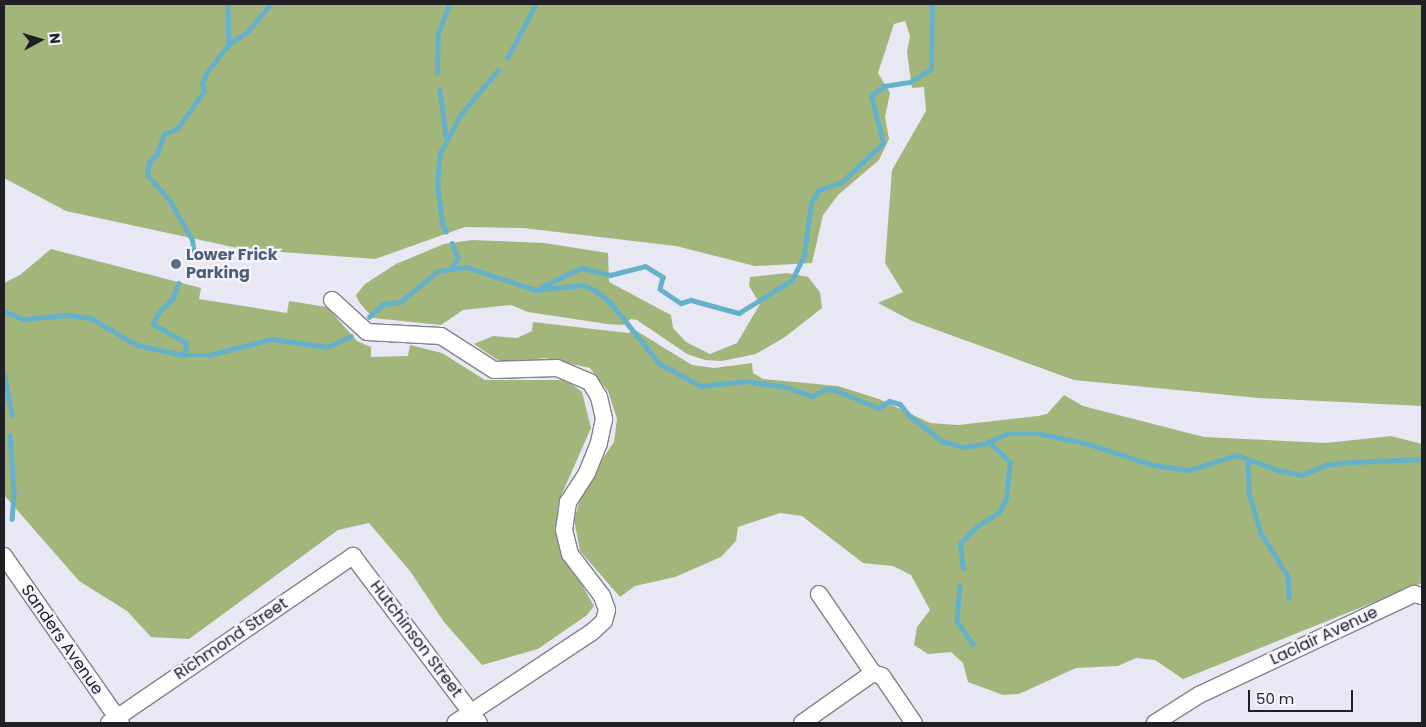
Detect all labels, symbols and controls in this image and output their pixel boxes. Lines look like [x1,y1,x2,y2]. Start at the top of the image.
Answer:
north arrow [15,15,65,65]
text: N [44,32,65,45]
place label: Lower Frick Parking [186,245,278,283]
marker: Lower Frick Parking [170,258,182,270]
street label: Hutchinson Street [366,577,466,701]
street label: Sanders Avenue [17,581,107,699]
street label: Richmond Street [171,594,291,684]
street label: Laclair Avenue [1267,603,1381,669]
scale bar [1251,680,1356,712]
text: 50 m [1256,688,1294,709]

